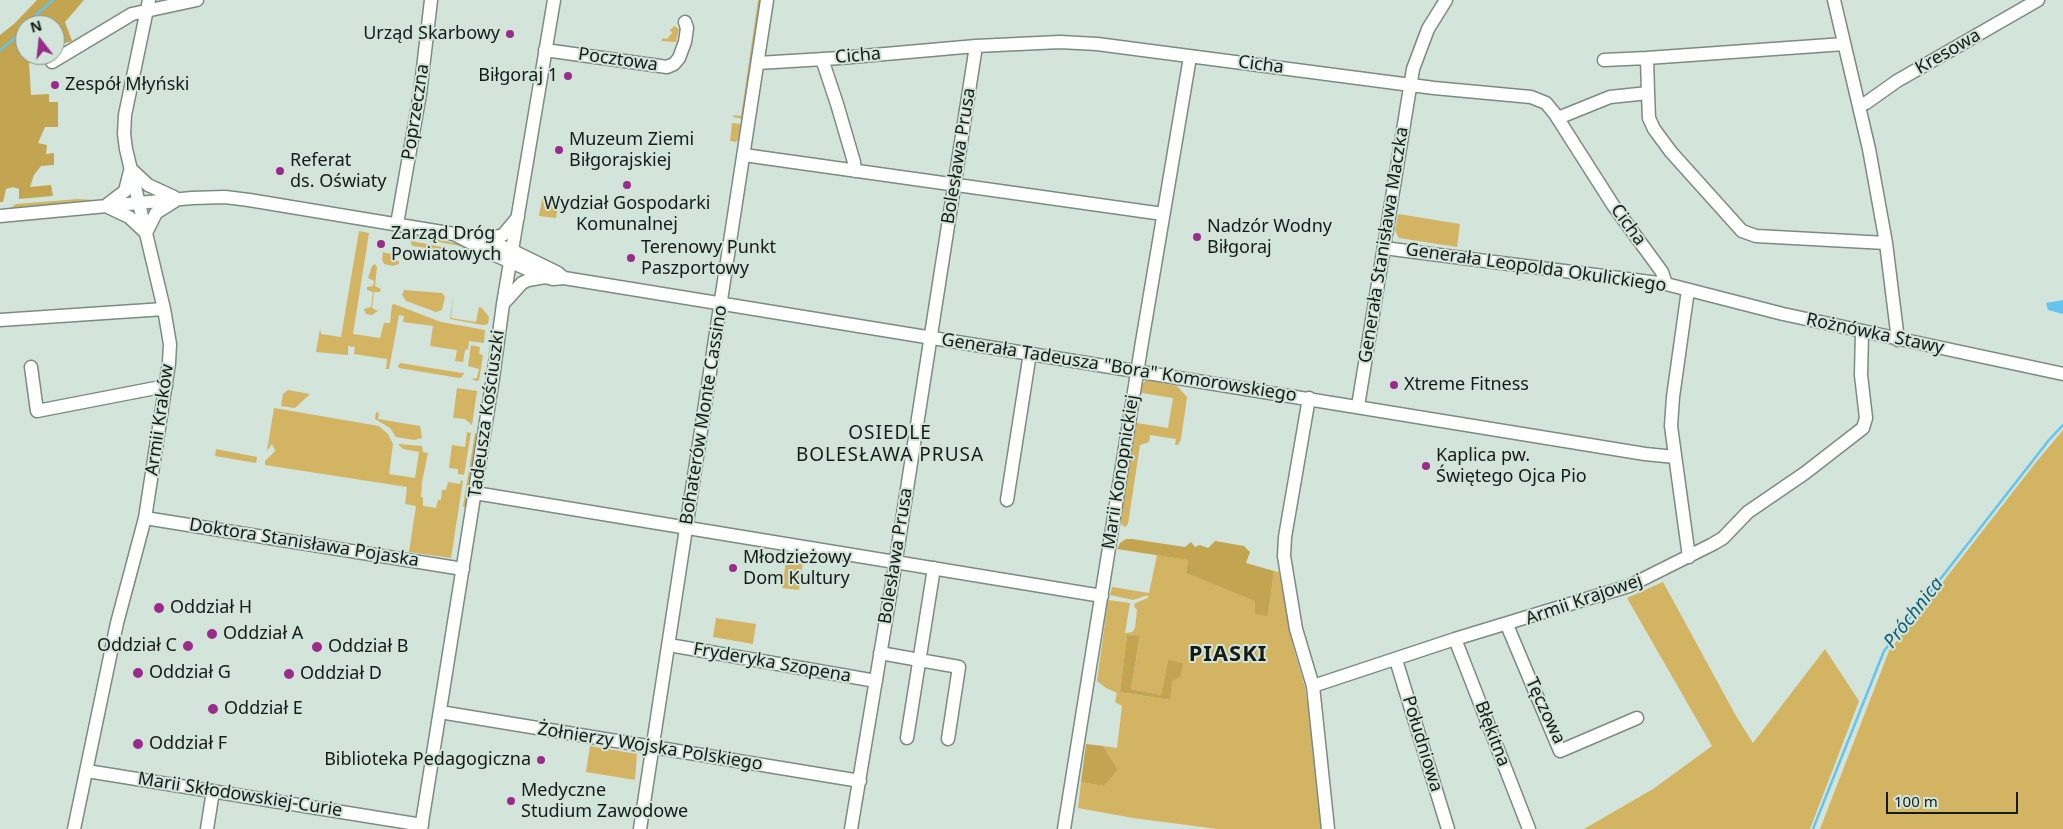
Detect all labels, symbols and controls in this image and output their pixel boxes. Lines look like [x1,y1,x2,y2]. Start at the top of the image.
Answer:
north arrow [15,15,65,65]
text: N [28,15,44,37]
place label: Urząd Skarbowy [363,23,500,45]
street label: Kresowa [1912,25,1984,79]
marker: Urząd Skarbowy [504,28,516,40]
street label: Cicha [834,43,882,69]
street label: Pocztowa [577,44,659,76]
street label: Cicha [1237,51,1285,79]
street label: Poprzeczna [398,62,434,162]
place label: Biłgoraj 1 [478,65,558,87]
marker: Biłgoraj 1 [562,70,574,82]
place label: Zespół Młyński [65,74,190,96]
marker: Zespół Młyński [49,79,61,91]
street label: Bolesława Prusa [938,86,980,226]
street label: Generała Stanisława Maczka [1355,125,1413,365]
place label: Muzeum Ziemi Biłgorajskiej [569,129,694,172]
marker: Muzeum Ziemi Biłgorajskiej [553,144,565,156]
place label: Referat ds. Oświaty [290,150,386,192]
marker: Referat ds. Oświaty [274,165,286,177]
marker: Wydział Gospodarki Komunalnej [621,179,633,191]
place label: Wydział Gospodarki Komunalnej [544,193,710,235]
street label: Cicha [1606,200,1650,250]
place label: Nadzór Wodny Biłgoraj [1207,216,1332,258]
place label: Zarząd Dróg Powiatowych [391,223,501,266]
marker: Nadzór Wodny Biłgoraj [1191,231,1203,243]
place label: Terenowy Punkt Paszportowy [641,237,776,280]
marker: Zarząd Dróg Powiatowych [375,238,387,250]
street label: Generała Leopolda Okulickiego [1404,239,1668,297]
marker: Terenowy Punkt Paszportowy [625,252,637,264]
street label: Bohaterów Monte Cassino [676,304,732,526]
street label: Rożnówka Stawy [1804,309,1946,359]
street label: Tadeusza Kościuszki [465,329,509,499]
street label: Generała Tadeusza "Bora" Komorowskiego [940,329,1298,407]
street label: Armii Kraków [141,363,179,477]
place label: Xtreme Fitness [1404,374,1529,396]
marker: Xtreme Fitness [1388,379,1400,391]
street label: Marii Konopnickiej [1098,393,1144,551]
district label: OSIEDLE BOLESŁAWA PRUSA [794,423,986,467]
place label: Kaplica pw. Świętego Ojca Pio [1436,445,1587,488]
marker: Kaplica pw. Świętego Ojca Pio [1420,460,1432,472]
street label: Bolesława Prusa [875,486,917,626]
street label: Doktora Stanisława Pojaska [188,514,420,572]
place label: Młodzieżowy Dom Kultury [743,547,851,590]
marker: Młodzieżowy Dom Kultury [727,562,739,574]
street label: Armii Krajowej [1523,570,1645,630]
water label: Próchnica [1879,573,1949,653]
place label: Oddział H [170,597,252,619]
marker: Oddział H [152,601,166,615]
place label: Oddział A [223,623,303,645]
marker: Oddział A [205,627,219,641]
place label: Oddział C [97,635,177,657]
place label: Oddział B [328,636,408,658]
street label: Fryderyka Szopena [691,638,853,688]
marker: Oddział C [181,639,195,653]
marker: Oddział B [310,640,324,654]
district label: PIASKI [1188,642,1268,668]
place label: Oddział G [149,662,231,684]
place label: Oddział D [300,663,382,685]
marker: Oddział G [131,666,145,680]
marker: Oddział D [282,667,296,681]
street label: Tęczowa [1520,674,1570,748]
street label: Południowa [1397,693,1447,795]
place label: Oddział E [224,698,303,720]
street label: Błękitna [1470,698,1514,770]
marker: Oddział E [206,702,220,716]
street label: Żołnierzy Wojska Polskiego [536,719,764,775]
place label: Oddział F [149,733,227,755]
marker: Oddział F [131,737,145,751]
place label: Biblioteka Pedagogiczna [324,749,531,771]
marker: Biblioteka Pedagogiczna [535,754,547,766]
street label: Marii Skłodowskiej-Curie [136,768,344,822]
place label: Medyczne Studium Zawodowe [521,780,688,822]
scale bar [1888,782,2020,814]
text: 100 m [1894,791,1938,811]
marker: Medyczne Studium Zawodowe [505,795,517,807]

